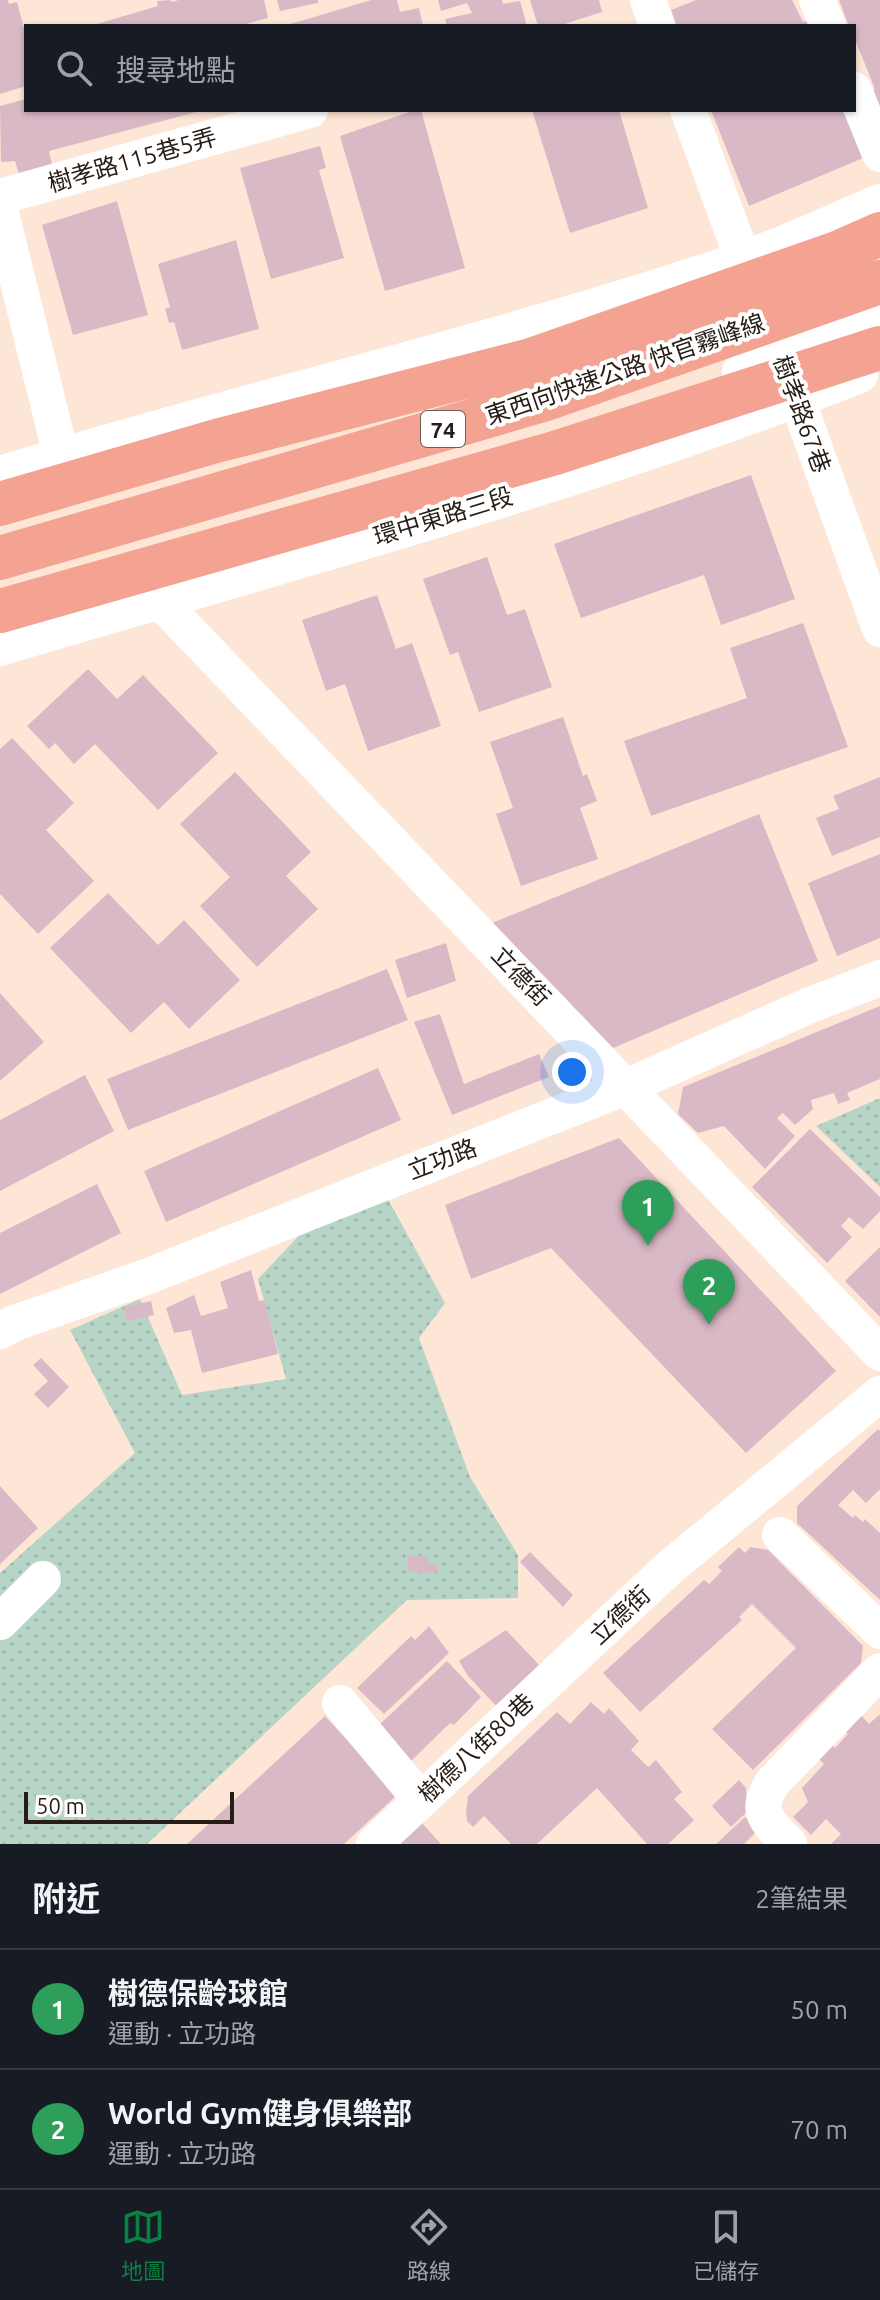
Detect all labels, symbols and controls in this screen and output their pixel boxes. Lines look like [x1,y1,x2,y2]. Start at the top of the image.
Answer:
search box [24,24,856,112]
icon: search [52,46,96,90]
text: 搜尋地點 [116,53,236,87]
street label: 樹孝路115巷5弄 [45,123,219,197]
street label: 東西向快速公路 快官霧峰線 [482,308,768,430]
street label: 樹孝路67巷 [768,352,836,476]
road number: 74 [421,411,465,447]
street label: 環中東路三段 [370,482,516,550]
street label: 立德街 [486,941,556,1011]
your location [552,1052,592,1092]
street label: 立功路 [404,1133,480,1185]
pin: 1 [622,1180,674,1246]
pin: 2 [683,1259,735,1325]
street label: 立德街 [584,1581,656,1649]
street label: 樹德八街80巷 [413,1688,539,1808]
scale bar [24,1788,234,1824]
text: 50 m [36,1793,85,1818]
text: 附近 [32,1879,100,1917]
text: 2筆結果 [755,1884,848,1913]
text: 樹德保齡球館 [108,1976,288,2010]
text: 1 [51,1995,65,2024]
text: 50 m [790,1995,848,2024]
text: 運動 · 立功路 [108,2019,256,2048]
text: World Gym健身俱樂部 [108,2096,412,2130]
text: 2 [51,2115,65,2144]
text: 70 m [790,2115,848,2144]
text: 運動 · 立功路 [108,2139,256,2168]
tab: 地圖 [121,2205,165,2285]
tab: 路線 [407,2205,451,2285]
tab: 已儲存 [693,2205,759,2285]

